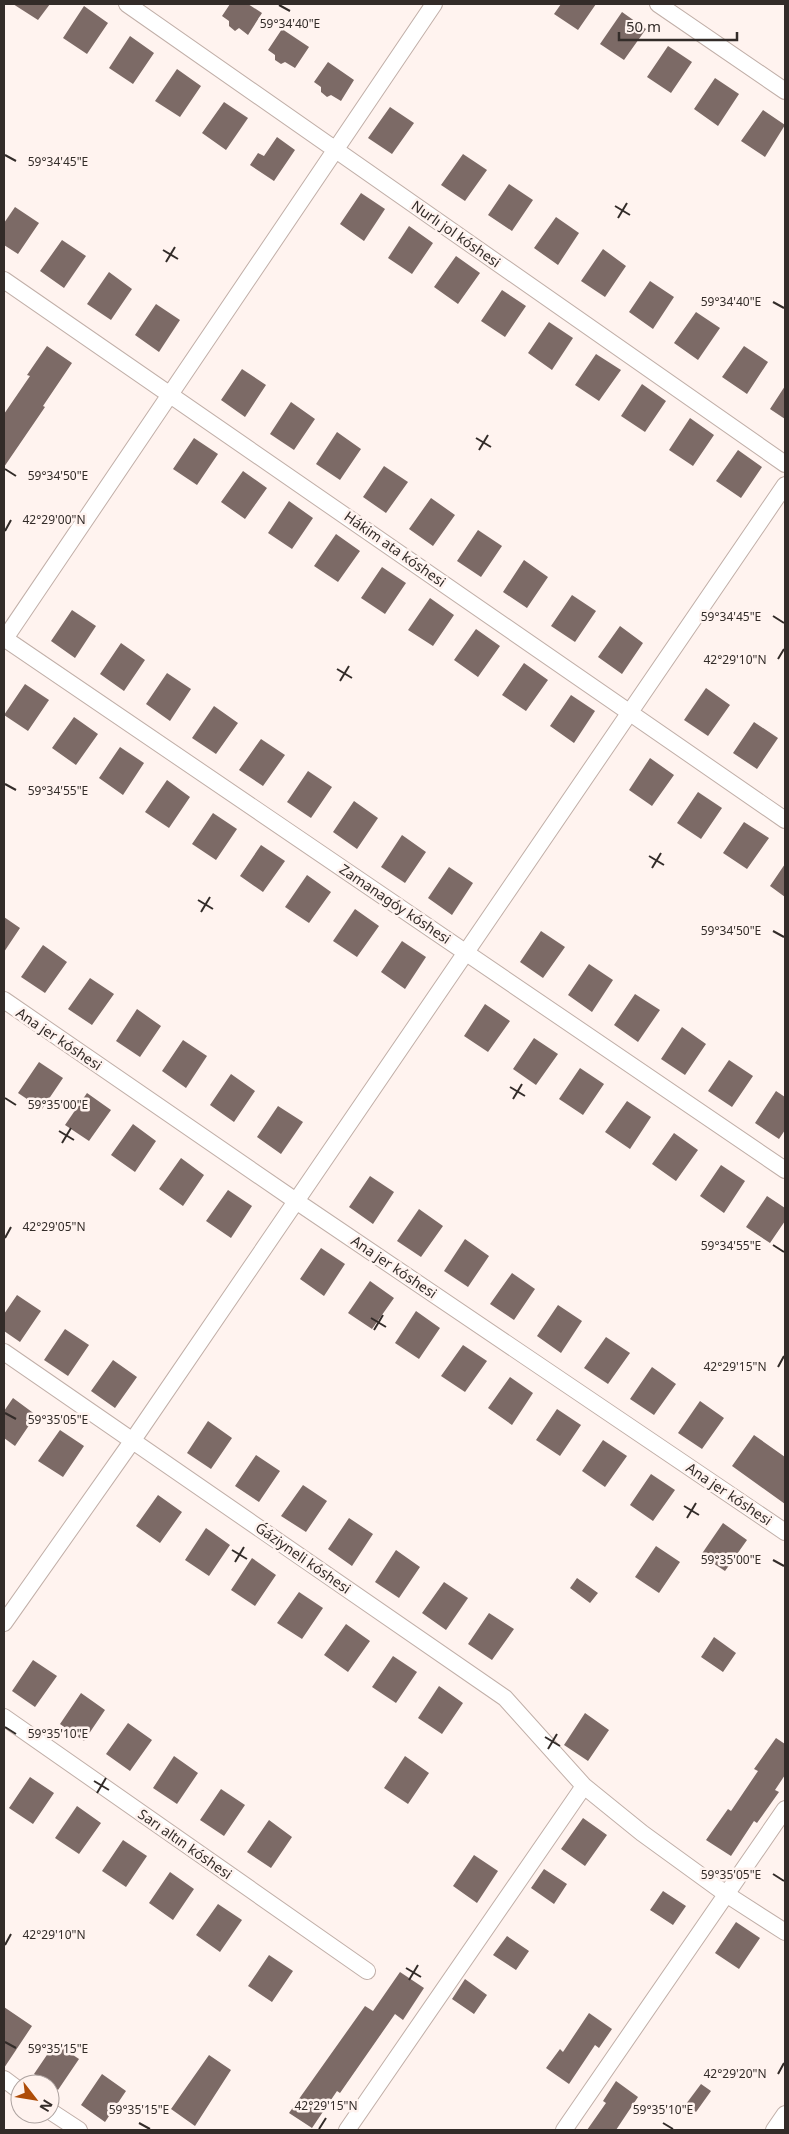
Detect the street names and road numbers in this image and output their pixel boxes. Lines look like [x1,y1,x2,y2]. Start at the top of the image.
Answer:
street label: Nurlı jol kóshesi [408,196,505,271]
street label: Hákim ata kóshesi [341,506,450,591]
street label: Zamanagóy kóshesi [336,859,455,948]
street label: Ana jer kóshesi [13,1003,106,1074]
street label: Ana jer kóshesi [348,1231,441,1302]
street label: Ana jer kóshesi [683,1458,776,1529]
street label: Ǵáziyneli kóshesi [252,1518,355,1598]
street label: Sarı altın kóshesi [135,1804,236,1883]

